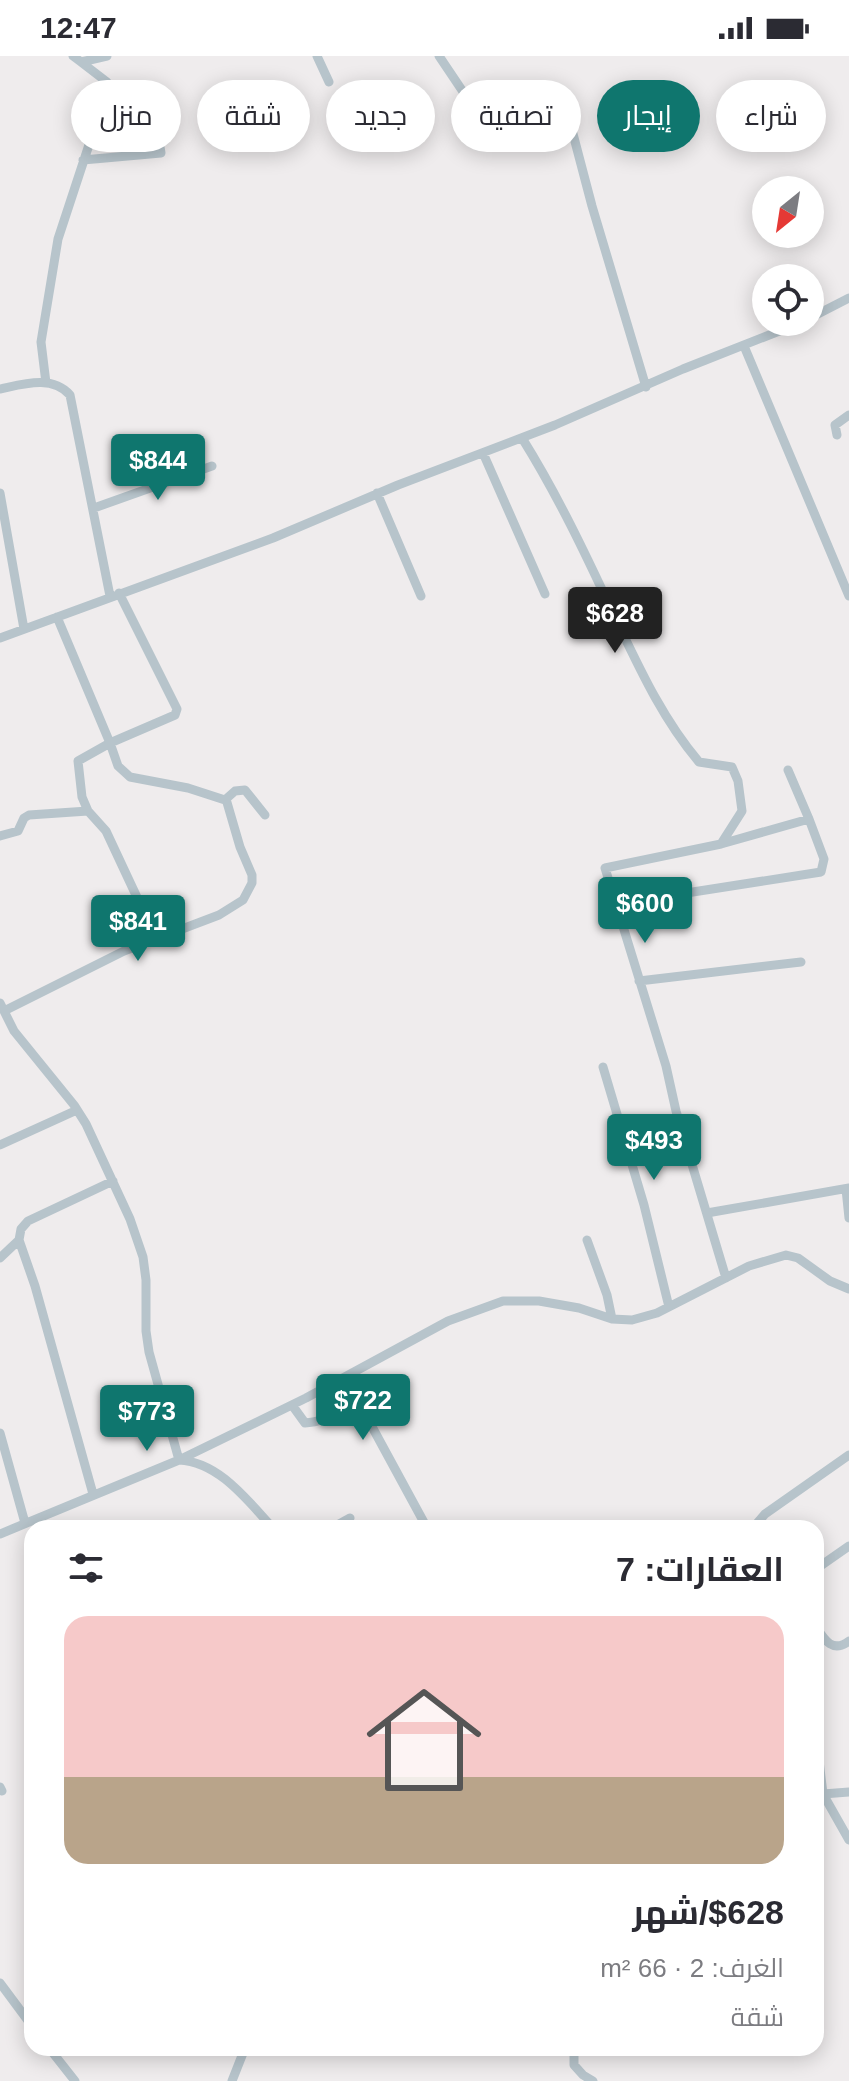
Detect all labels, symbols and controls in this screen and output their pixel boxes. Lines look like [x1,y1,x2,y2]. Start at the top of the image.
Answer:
text: 12:47 [40,11,117,44]
chip: منزل [71,80,181,152]
chip: شقة [197,80,310,152]
chip: جديد [326,80,435,152]
chip: تصفية [451,80,581,152]
chip: إيجار [597,80,700,152]
chip: شراء [716,80,826,152]
north arrow [752,176,824,248]
map controls [752,176,824,336]
button: locate [752,264,824,336]
pin: $844 [111,434,205,502]
text: $844 [129,445,187,475]
pin: $628 [568,587,662,655]
text: $628 [586,598,644,628]
pin: $600 [598,877,692,945]
text: $600 [616,888,674,918]
pin: $841 [91,895,185,963]
text: $841 [109,906,167,936]
pin: $493 [607,1114,701,1182]
text: $493 [625,1125,683,1155]
pin: $722 [316,1374,410,1442]
pin: $773 [100,1385,194,1453]
text: $722 [334,1385,392,1415]
text: $773 [118,1396,176,1426]
icon: filters [64,1546,108,1590]
text: العقارات: 7 [616,1550,784,1588]
icon: home [352,1668,496,1812]
text: $628/شهر [632,1893,784,1931]
text: الغرف: 2 · 66 m² [600,1953,784,1983]
text: شقة [731,2002,784,2032]

